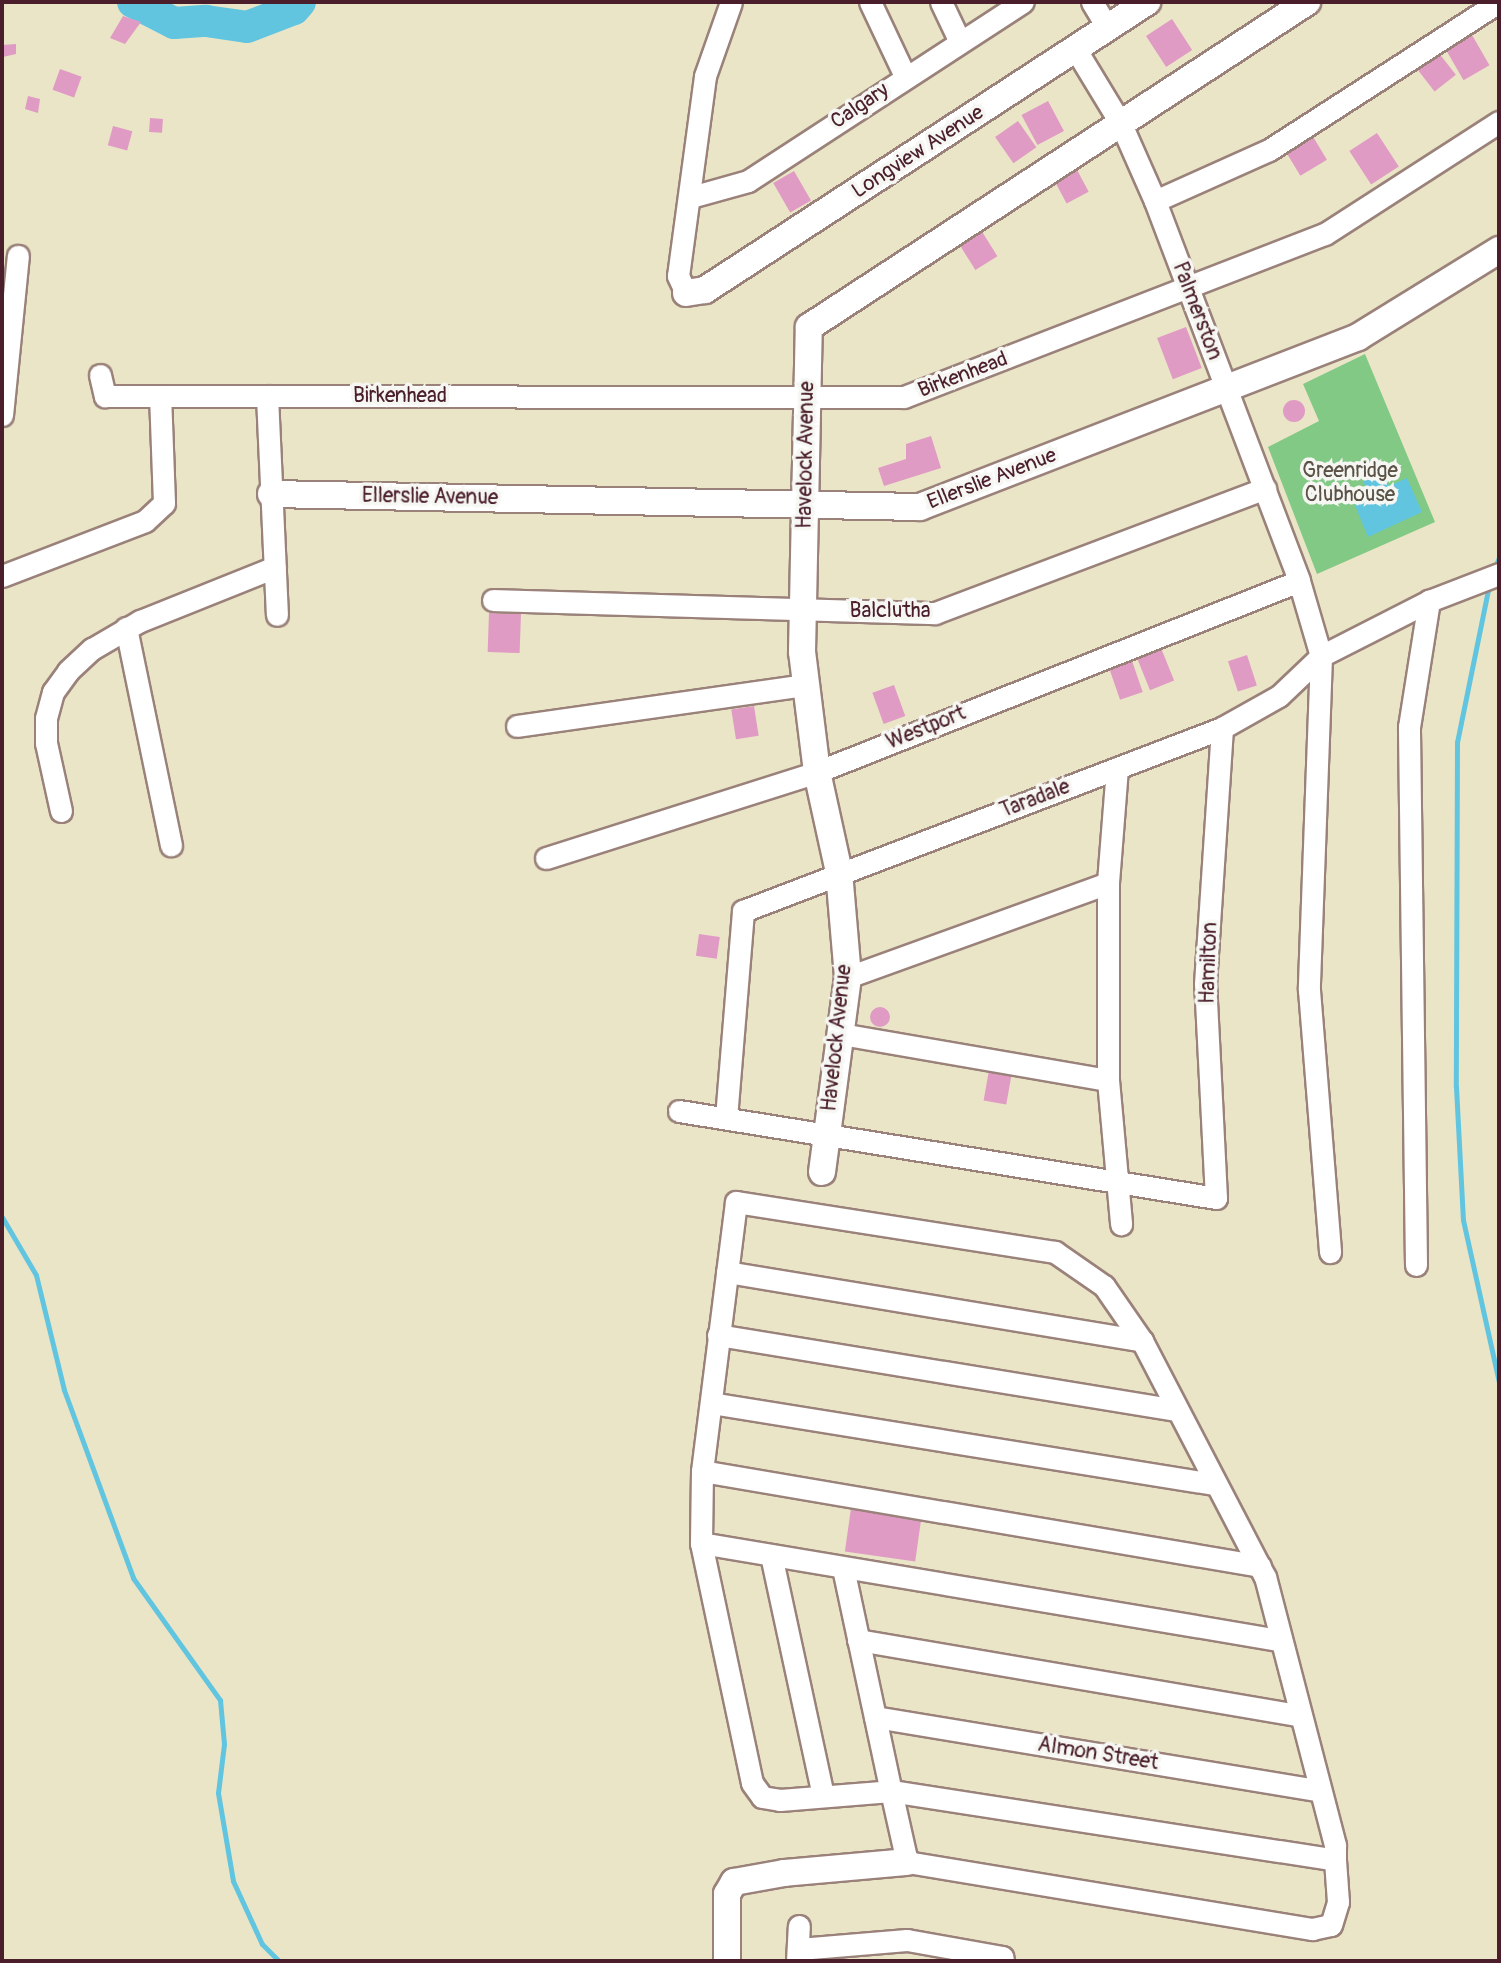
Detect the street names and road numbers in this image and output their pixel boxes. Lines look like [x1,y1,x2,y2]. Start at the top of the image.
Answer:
street label: Calgary [826,78,894,134]
street label: Longview Avenue [847,100,989,204]
street label: Palmerston [1167,258,1227,364]
street label: Birkenhead [915,346,1011,404]
street label: Havelock Avenue [792,381,820,529]
street label: Birkenhead [353,383,447,409]
street label: Ellerslie Avenue [924,443,1060,515]
street label: Ellerslie Avenue [362,483,498,511]
street label: Balclutha [850,598,930,624]
street label: Westport [883,701,969,755]
street label: Taradale [996,774,1074,824]
street label: Hamilton [1195,922,1223,1004]
street label: Havelock Avenue [817,963,857,1113]
street label: Almon Street [1036,1732,1160,1776]

